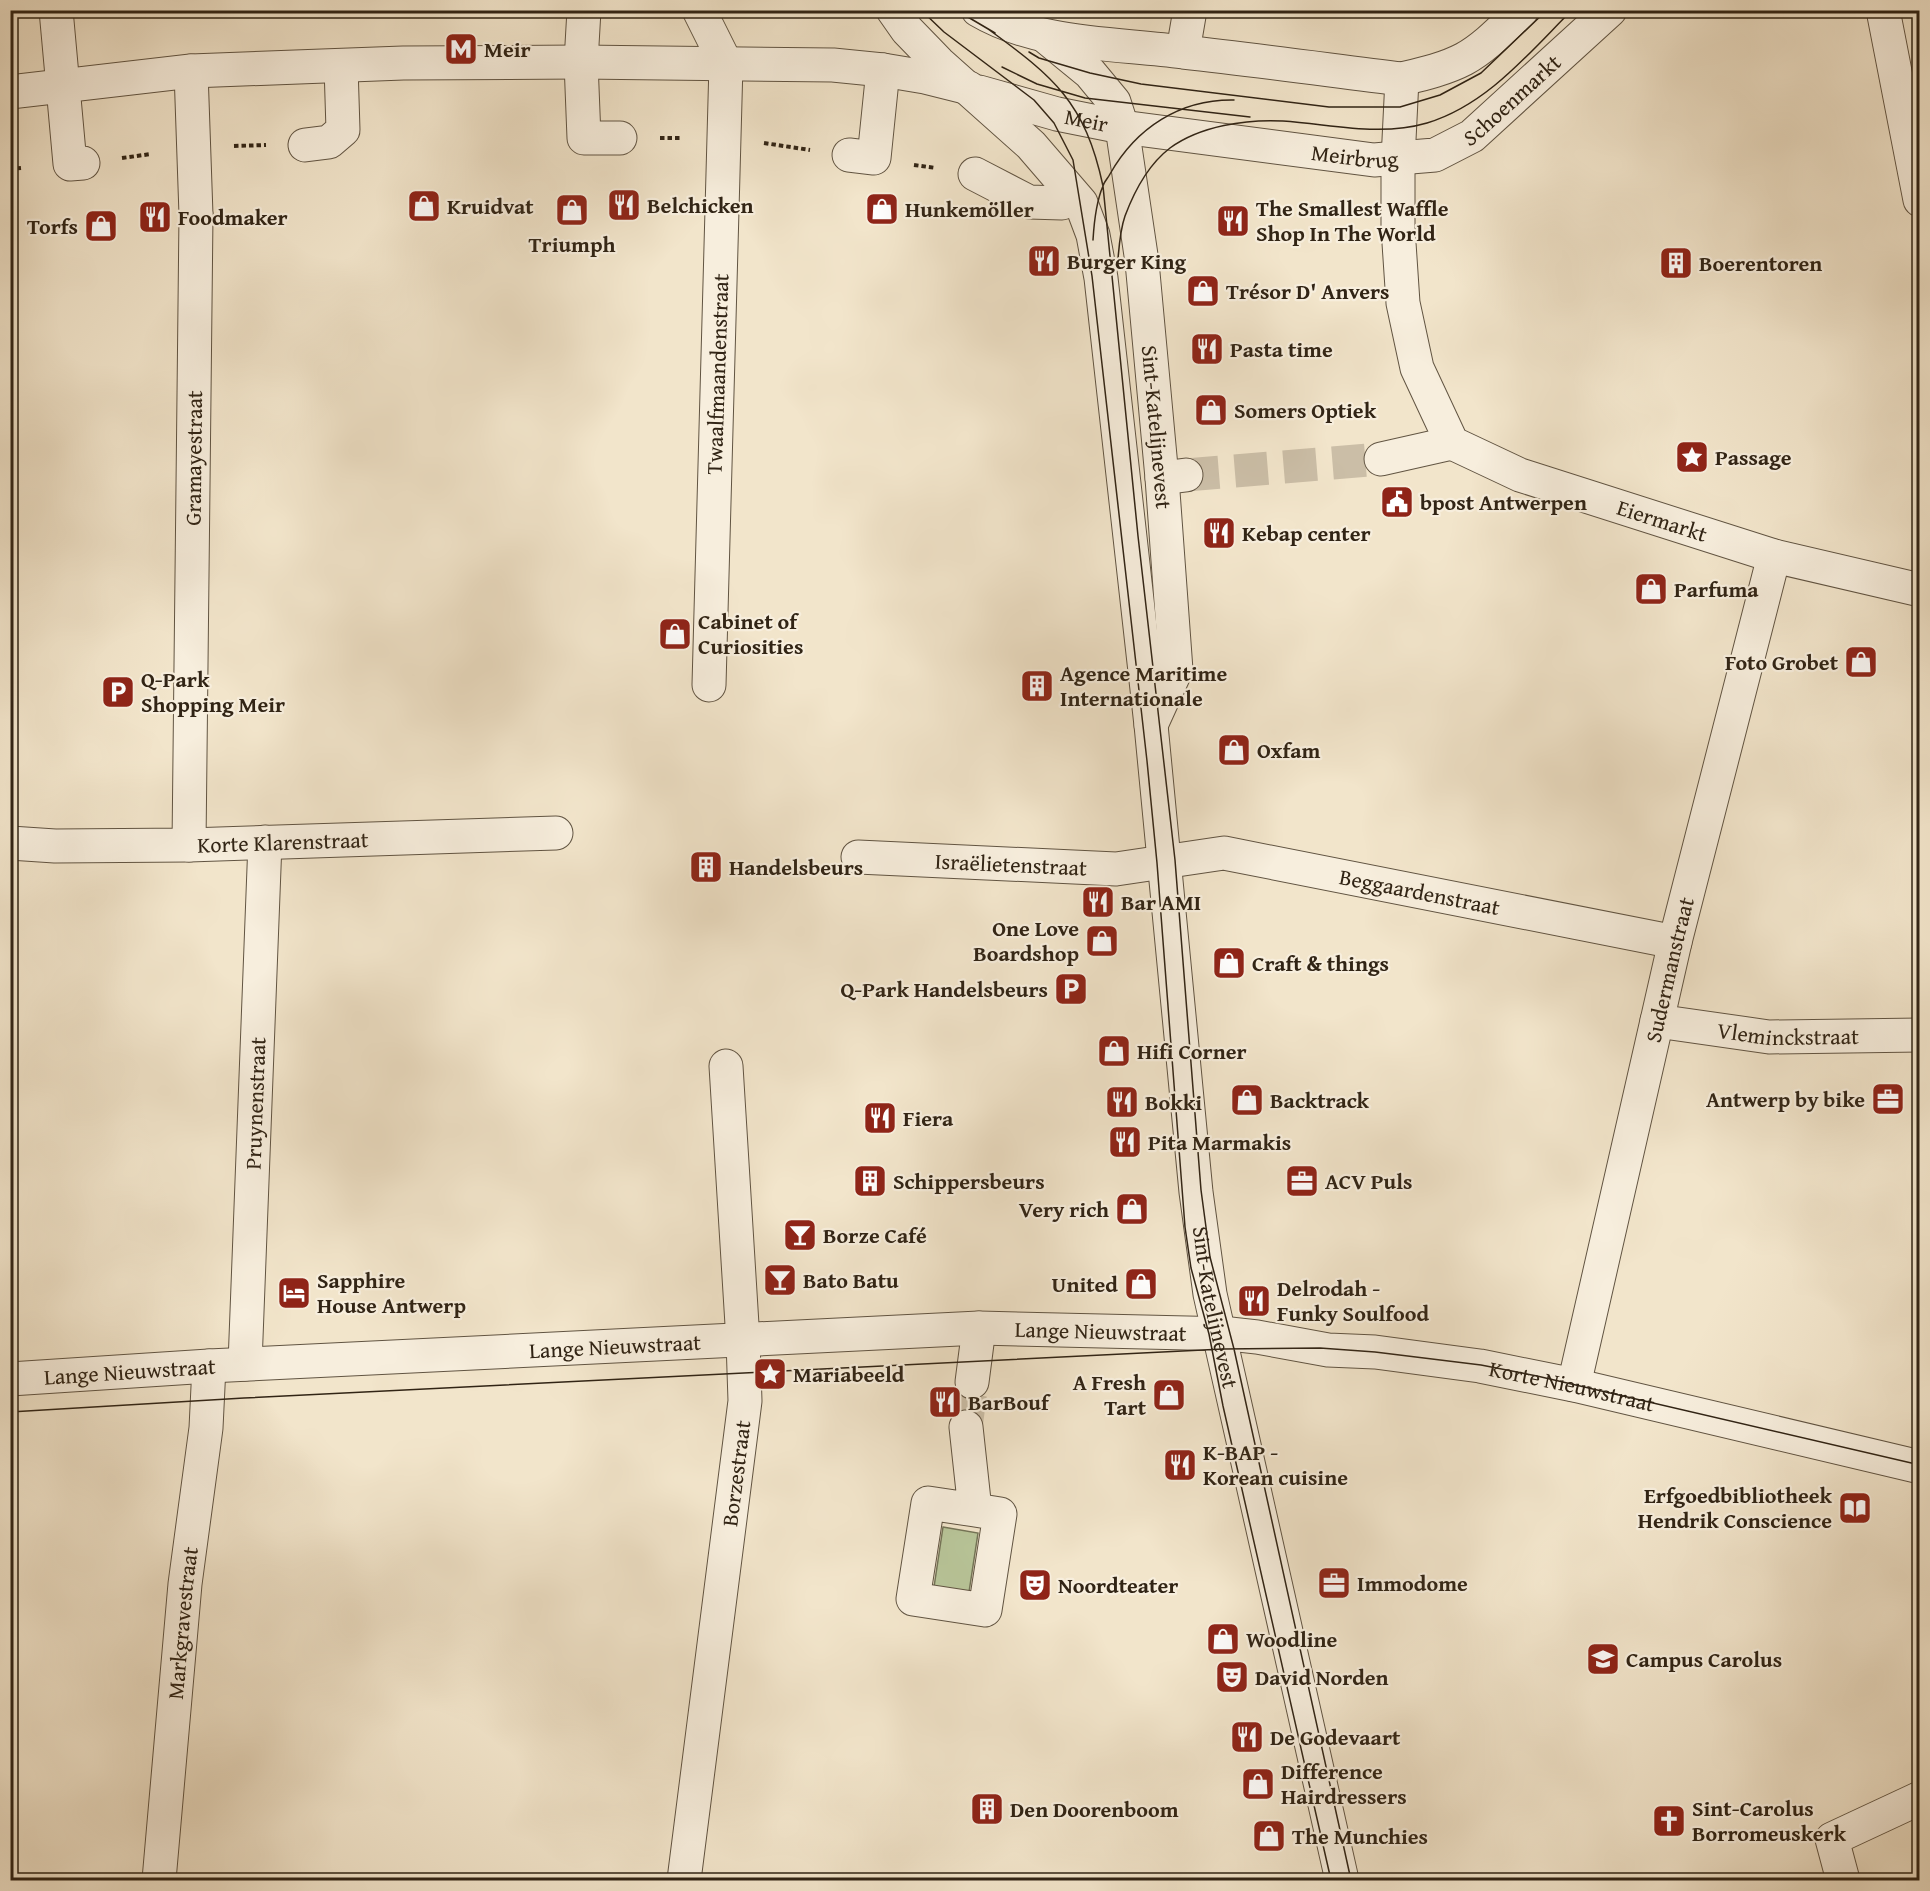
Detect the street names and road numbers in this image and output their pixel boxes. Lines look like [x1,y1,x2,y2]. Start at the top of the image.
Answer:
street label: Schoenmarkt [1458,46,1568,154]
street label: Meir [1062,100,1111,140]
street label: Meirbrug [1309,136,1399,176]
street label: Twaalfmaandenstraat [698,273,737,475]
street label: Sint-Katelijnevest [1134,344,1180,510]
street label: Gramayestraat [177,390,210,526]
street label: Eiermarkt [1613,491,1712,550]
street label: Korte Klarenstraat [197,823,369,861]
street label: Israëlietenstraat [934,845,1088,884]
street label: Beggaardenstraat [1337,860,1503,923]
street label: Sudermanstraat [1637,893,1702,1046]
street label: Vleminckstraat [1715,1014,1859,1053]
street label: Pruynenstraat [236,1036,274,1170]
street label: Sint-Katelijnevest [1185,1224,1247,1392]
street label: Lange Nieuwstraat [1014,1313,1187,1349]
street label: Lange Nieuwstraat [528,1326,702,1366]
street label: Lange Nieuwstraat [43,1350,217,1393]
street label: Korte Nieuwstraat [1487,1352,1658,1420]
street label: Borzestraat [713,1418,758,1528]
street label: Markgravestraat [159,1544,206,1701]

